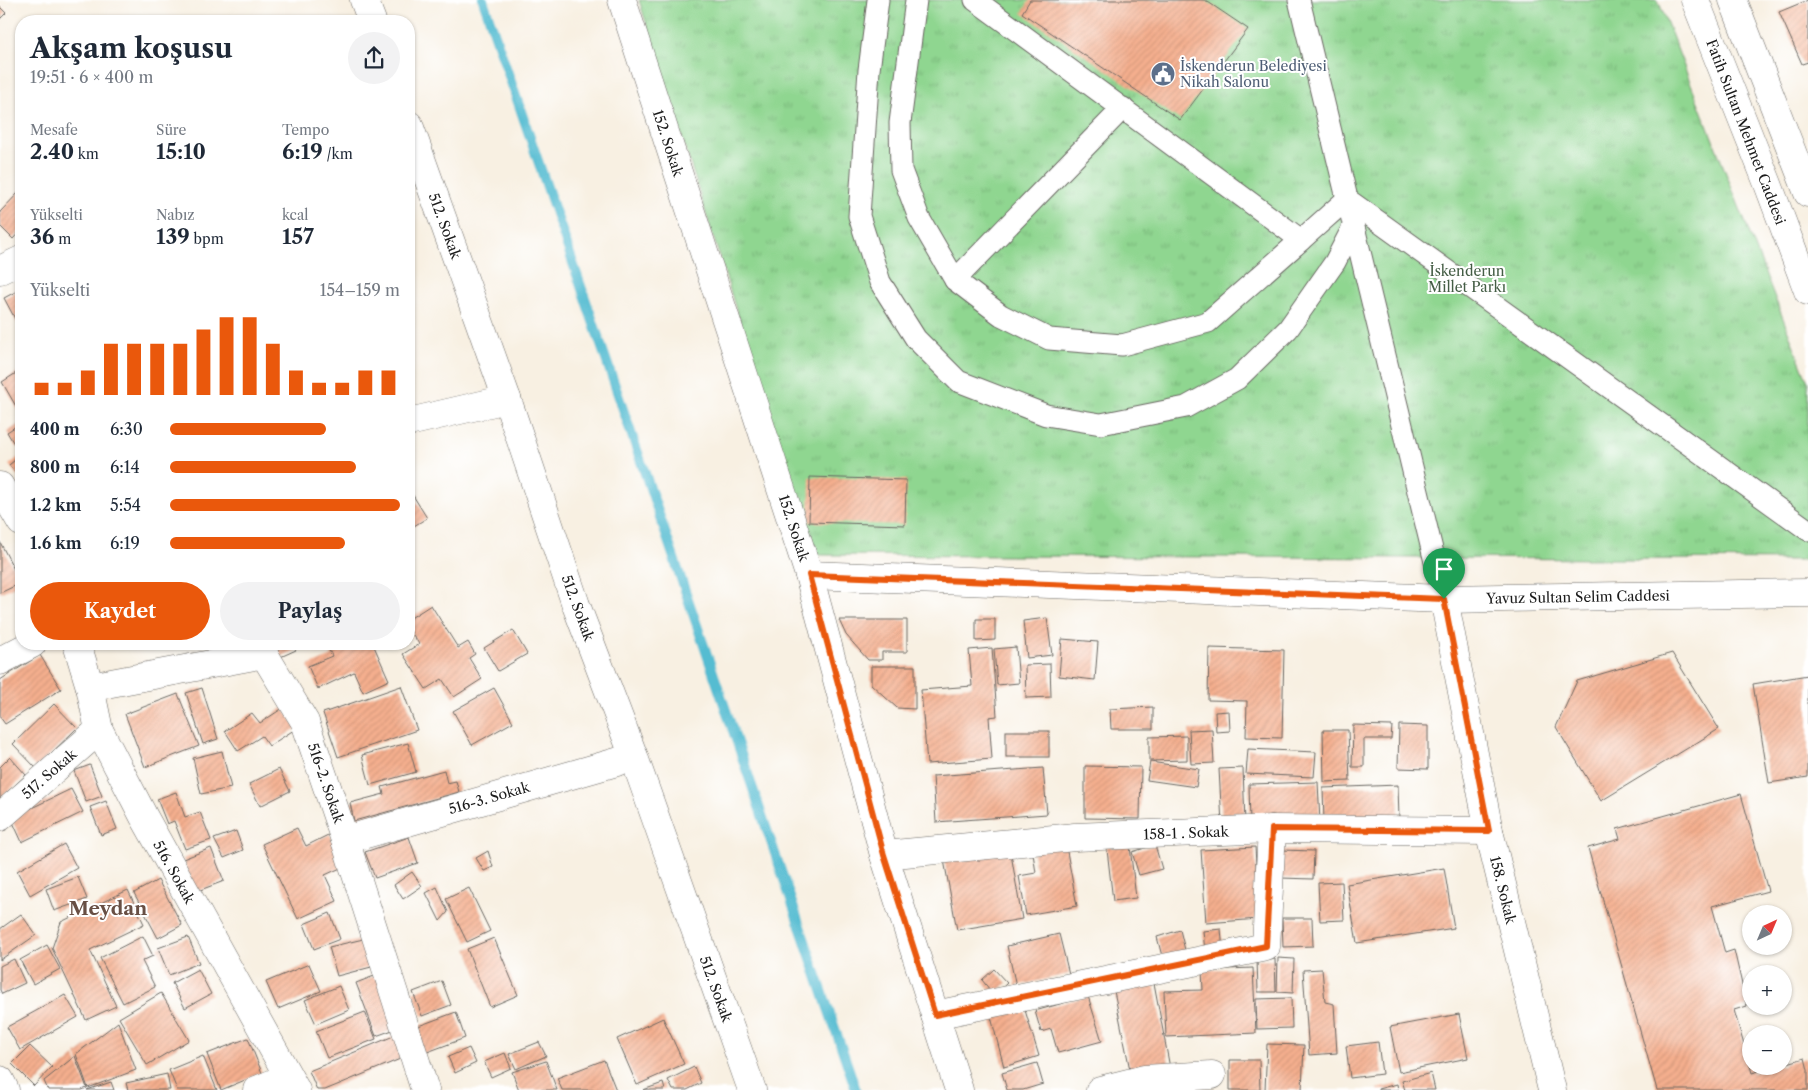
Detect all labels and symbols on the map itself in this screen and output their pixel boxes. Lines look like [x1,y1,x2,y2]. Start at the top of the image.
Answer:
street label: Fatih Sultan Mehmet Caddesi [1702,37,1790,227]
place label: İskenderun Belediyesi Nikah Salonu [1180,57,1327,91]
public building icon: İskenderun Belediyesi Nikah Salonu [1150,61,1176,87]
street label: 152. Sokak [649,107,688,180]
street label: 512. Sokak [425,190,466,262]
park label: İskenderun Millet Parkı [1428,262,1506,296]
street label: 152. Sokak [775,492,814,565]
pin [1423,548,1465,599]
street label: 512. Sokak [558,572,599,644]
street label: Yavuz Sultan Selim Caddesi [1485,586,1670,608]
street label: 516-2. Sokak [304,740,348,826]
street label: 517. Sokak [18,745,81,803]
street label: 516-3. Sokak [446,778,532,818]
street label: 158-1 . Sokak [1143,822,1230,843]
street label: 516. Sokak [149,837,199,907]
street label: 158. Sokak [1486,854,1520,927]
district label: Meydan [69,897,147,920]
north arrow [1742,905,1792,955]
street label: 512. Sokak [696,953,737,1025]

